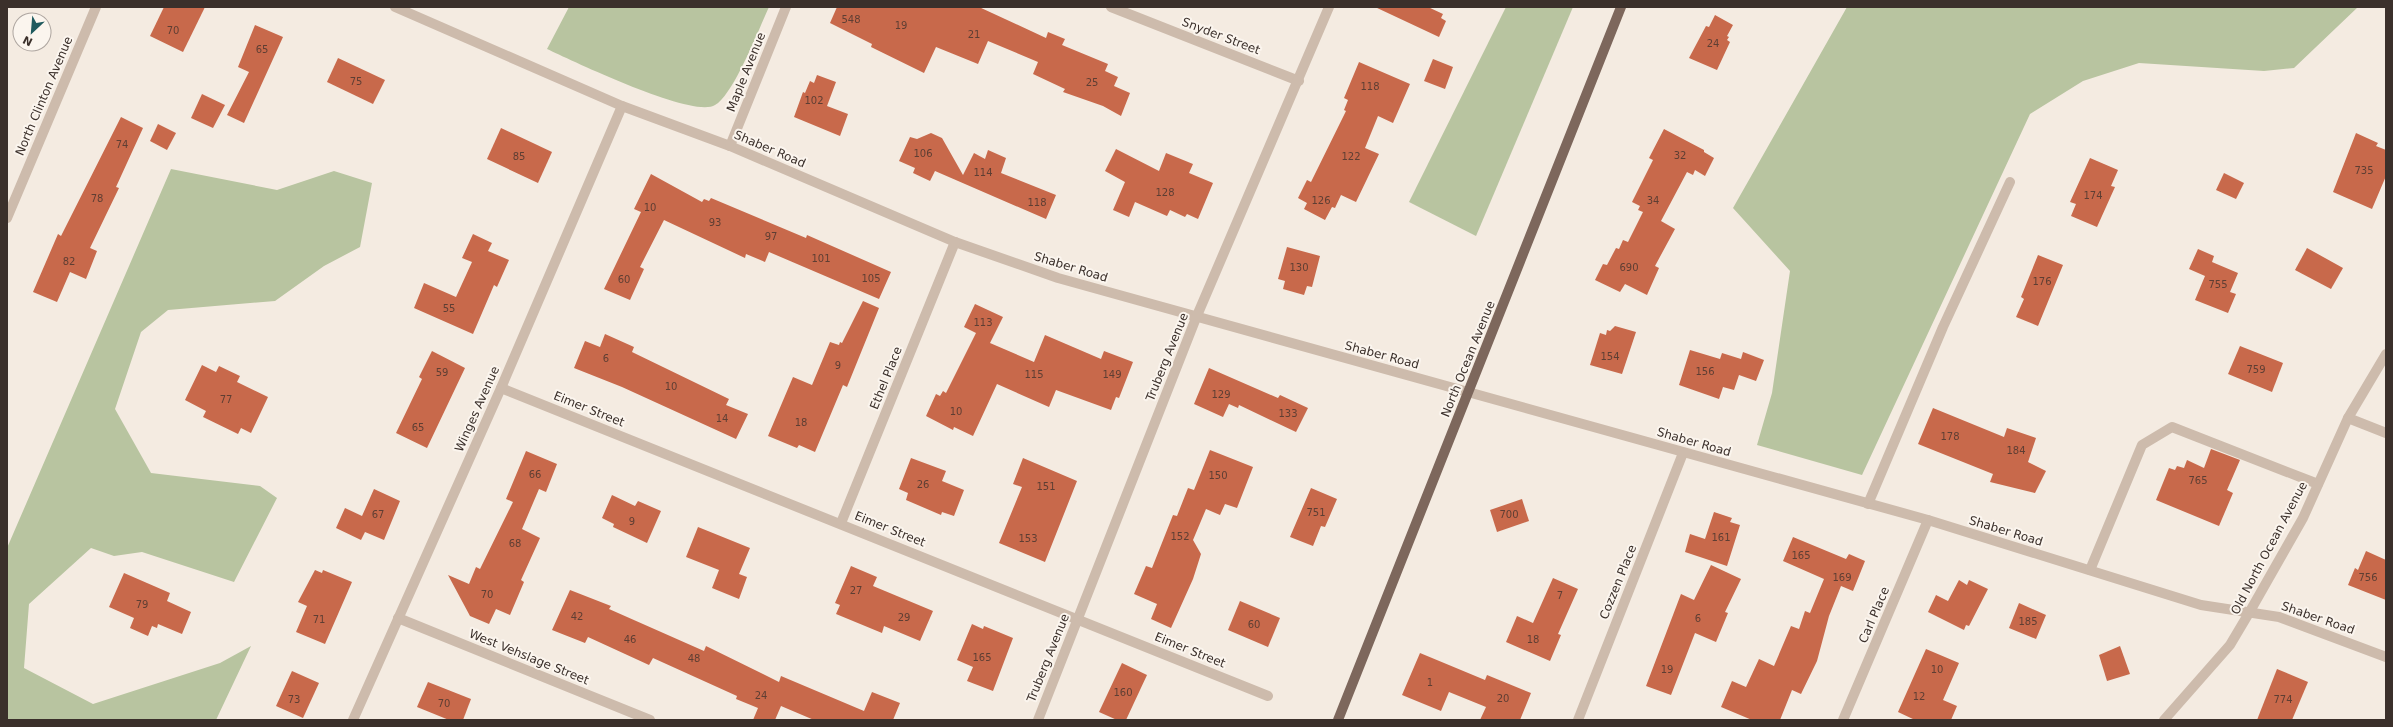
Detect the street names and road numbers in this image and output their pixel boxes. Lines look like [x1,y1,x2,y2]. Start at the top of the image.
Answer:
street label: Snyder Street [1180,15,1262,57]
street label: Maple Avenue [724,30,768,114]
street label: North Clinton Avenue [12,34,76,158]
street label: Shaber Road [732,128,808,170]
street label: Shaber Road [1032,249,1110,285]
street label: North Ocean Avenue [1438,299,1498,419]
street label: Truberg Avenue [1143,311,1191,404]
street label: Shaber Road [1343,338,1421,372]
street label: Ethel Place [867,345,905,411]
street label: Winges Avenue [452,364,502,454]
street label: Eimer Street [552,388,627,430]
street label: Shaber Road [1655,425,1733,459]
street label: Old North Ocean Avenue [2228,479,2310,617]
street label: Eimer Street [853,508,928,550]
street label: Shaber Road [1967,513,2045,549]
street label: Cozzen Place [1597,543,1639,621]
street label: Carl Place [1856,585,1892,645]
street label: Shaber Road [2280,599,2356,637]
street label: Truberg Avenue [1024,612,1072,705]
street label: West Vehslage Street [467,627,591,688]
street label: Eimer Street [1153,629,1228,671]

